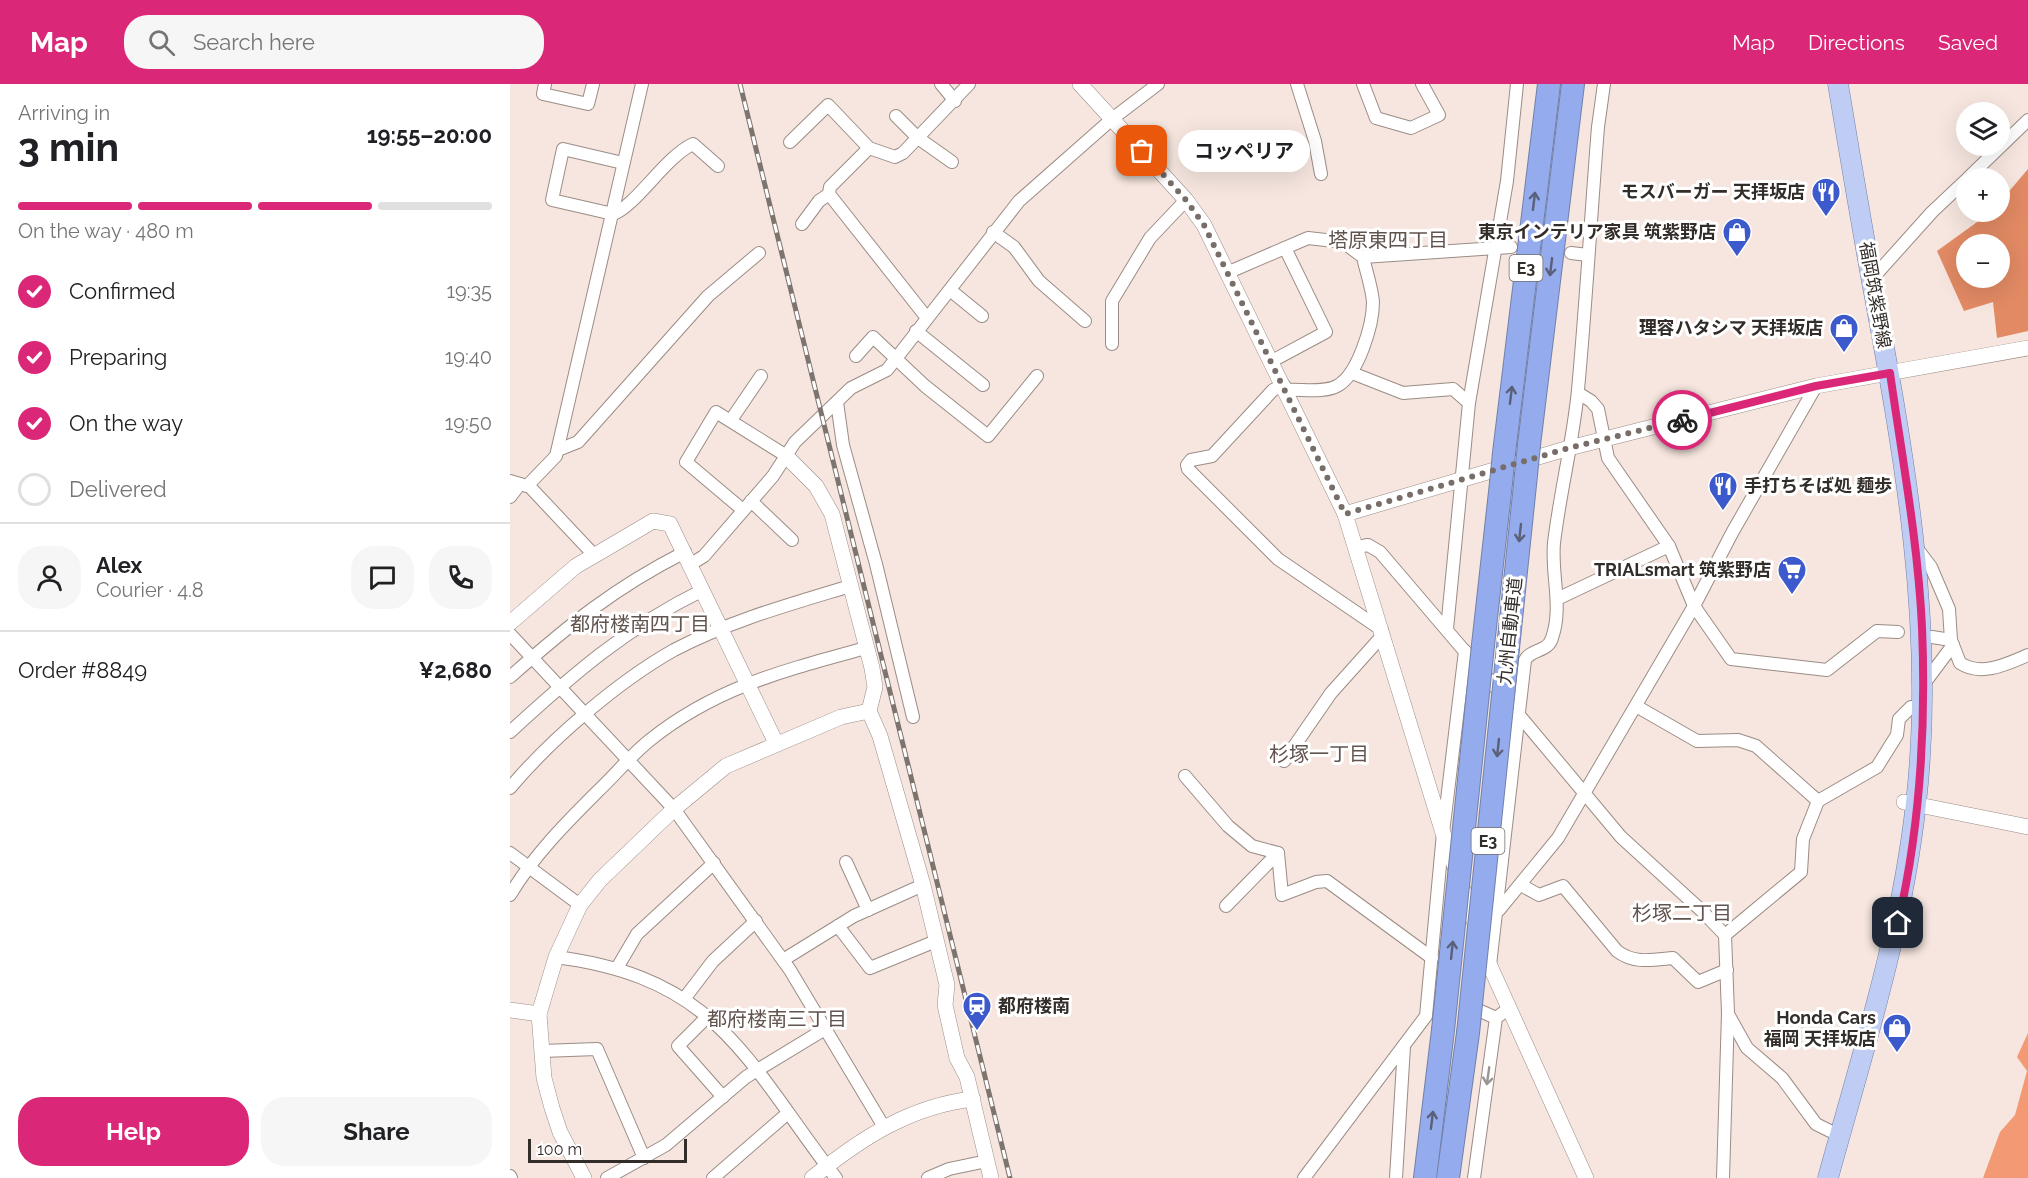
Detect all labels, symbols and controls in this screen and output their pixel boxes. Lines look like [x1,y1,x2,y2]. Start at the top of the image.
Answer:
search box [124,15,544,69]
text: Map [30,26,88,59]
icon: search [145,26,178,59]
text: Search here [193,29,315,55]
text: Map [1732,30,1775,55]
text: Directions [1808,30,1905,55]
text: Saved [1938,30,1998,55]
text: Arriving in [18,101,110,125]
map controls [1956,102,2010,288]
button: layers [1956,102,2010,156]
text: 19:55–20:00 [367,122,492,148]
text: 3 min [18,124,119,170]
pin [1116,125,1167,176]
callout: コッペリア [1178,130,1310,172]
icon: bag [1125,134,1158,167]
text: コッペリア [1194,139,1294,163]
button: + [1956,168,2010,222]
restaurant icon: モスバーガー 天拝坂店 [1810,176,1842,218]
place label: モスバーガー 天拝坂店 [1621,181,1805,202]
one-way arrow [1529,192,1540,212]
shop icon: 東京インテリア家具 筑紫野店 [1721,216,1753,258]
text: On the way · 480 m [18,219,194,243]
place label: 東京インテリア家具 筑紫野店 [1478,221,1716,242]
district label: 塔原東四丁目 [1328,228,1448,252]
button: − [1956,234,2010,288]
street label: 福岡筑紫野線 [1856,240,1895,350]
road number: E3 [1510,255,1542,281]
one-way arrow [1545,257,1556,277]
icon: check [18,275,51,308]
text: Confirmed [69,278,176,304]
text: 19:35 [446,279,492,303]
shop icon: 理容ハタシマ 天拝坂店 [1828,312,1860,354]
place label: 理容ハタシマ 天拝坂店 [1639,317,1823,338]
icon: check [18,341,51,374]
text: Preparing [69,344,167,370]
text: 19:40 [445,345,492,369]
one-way arrow [1505,385,1516,405]
courier [1652,390,1712,450]
icon: bike [1666,404,1699,437]
icon: check [18,407,51,440]
text: On the way [69,410,183,436]
text: 19:50 [445,411,492,435]
restaurant icon: 手打ちそば処 麺歩 [1707,470,1739,512]
place label: 手打ちそば処 麺歩 [1744,475,1892,496]
text: Delivered [69,476,167,502]
one-way arrow [1514,523,1525,543]
button: person [18,546,81,609]
button: chat [351,546,414,609]
button: phone [429,546,492,609]
text: Alex [96,552,142,578]
supermarket icon: TRIALsmart 筑紫野店 [1776,554,1808,596]
place label: TRIALsmart 筑紫野店 [1594,559,1771,580]
street label: 九州自動車道 [1493,576,1526,686]
text: Courier · 4.8 [96,578,204,602]
district label: 都府楼南四丁目 [570,612,710,636]
text: Order #8849 [18,657,147,683]
text: ¥2,680 [419,657,492,683]
one-way arrow [1492,738,1503,758]
district label: 杉塚一丁目 [1269,742,1369,766]
road number: E3 [1472,828,1504,854]
pin [1872,897,1923,948]
district label: 杉塚二丁目 [1632,901,1732,925]
icon: home [1881,906,1914,939]
one-way arrow [1447,941,1458,961]
station icon: 都府楼南 [961,990,993,1032]
place label: 都府楼南 [998,995,1070,1016]
district label: 都府楼南三丁目 [707,1007,847,1031]
place label: Honda Cars 福岡 天拝坂店 [1764,1007,1876,1049]
shop icon: Honda Cars 福岡 天拝坂店 [1881,1012,1913,1054]
one-way arrow [1482,1065,1493,1085]
button: Help [18,1097,249,1166]
button: Share [261,1097,492,1166]
one-way arrow [1427,1111,1438,1130]
scale bar [528,1136,687,1164]
text: 100 m [537,1140,582,1159]

